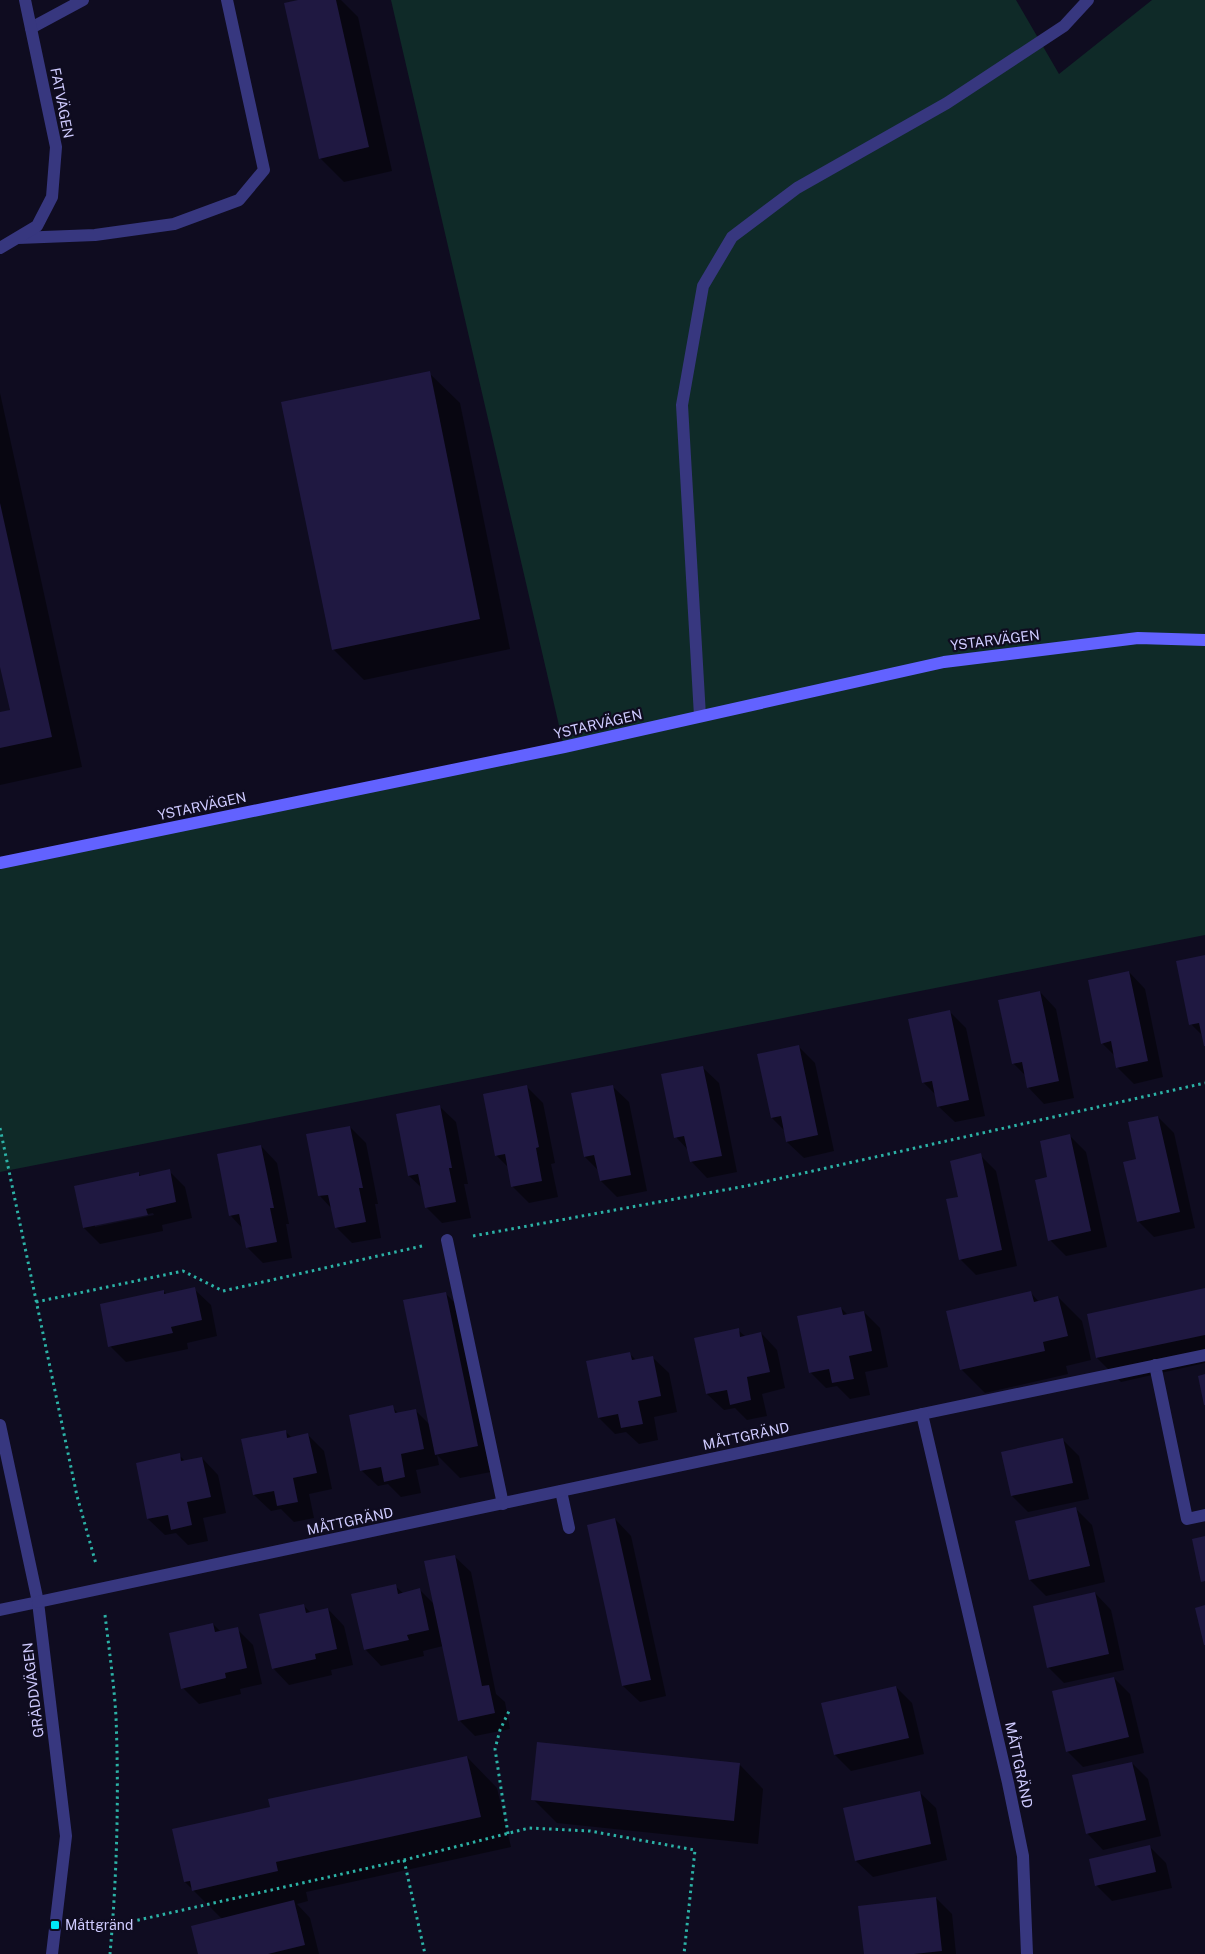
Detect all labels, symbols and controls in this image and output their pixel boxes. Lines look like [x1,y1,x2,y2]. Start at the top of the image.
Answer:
street label: FATVÄGEN [47,66,79,140]
street label: YSTARVÄGEN [949,625,1041,653]
street label: YSTARVÄGEN [552,704,644,742]
street label: YSTARVÄGEN [156,787,248,823]
street label: MÅTTGRÄND [701,1417,791,1453]
street label: MÅTTGRÄND [305,1502,395,1538]
street label: GRÄDDVÄGEN [17,1642,47,1739]
street label: MÅTTGRÄND [1002,1720,1038,1810]
place label: Måttgränd [65,1917,133,1933]
marker: Måttgränd [49,1919,61,1931]

